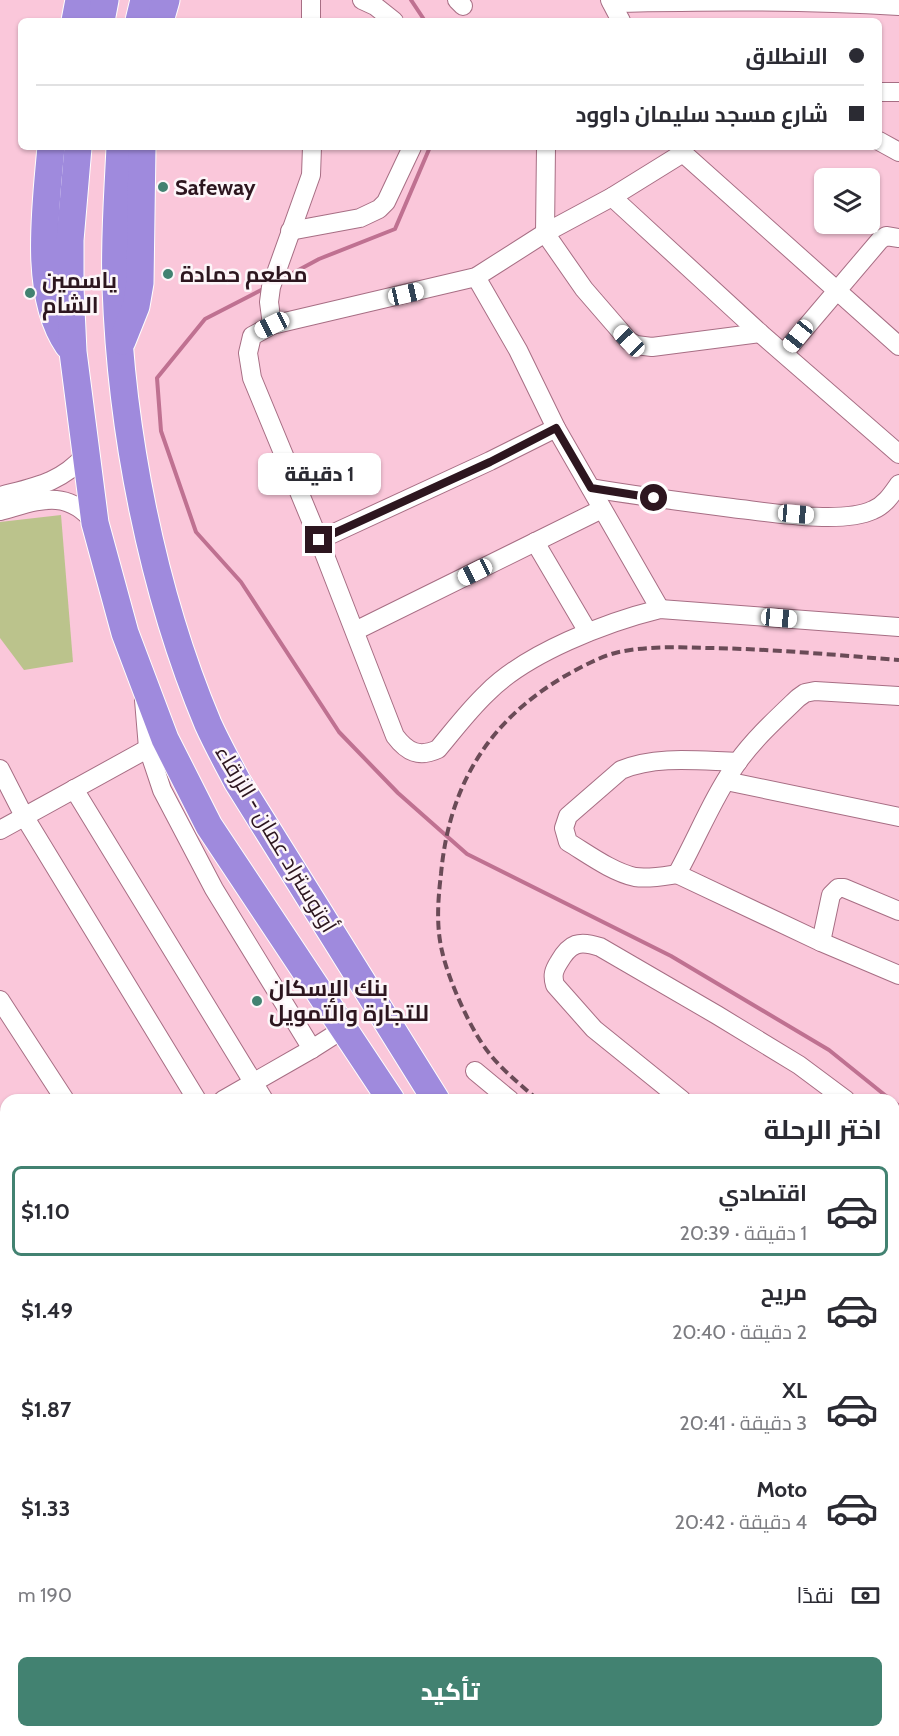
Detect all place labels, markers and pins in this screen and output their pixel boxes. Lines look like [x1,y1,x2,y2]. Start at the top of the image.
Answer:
place label: Safeway [175,174,256,201]
marker: Safeway [156,180,170,194]
place label: مطعم حمادة [180,261,307,290]
place label: ياسمين الشام [42,267,117,321]
marker: مطعم حمادة [161,267,175,281]
marker: ياسمين الشام [23,286,37,300]
place label: بنك الإسكان للتجارة والتمويل [269,975,429,1027]
marker: بنك الإسكان للتجارة والتمويل [250,994,264,1008]

